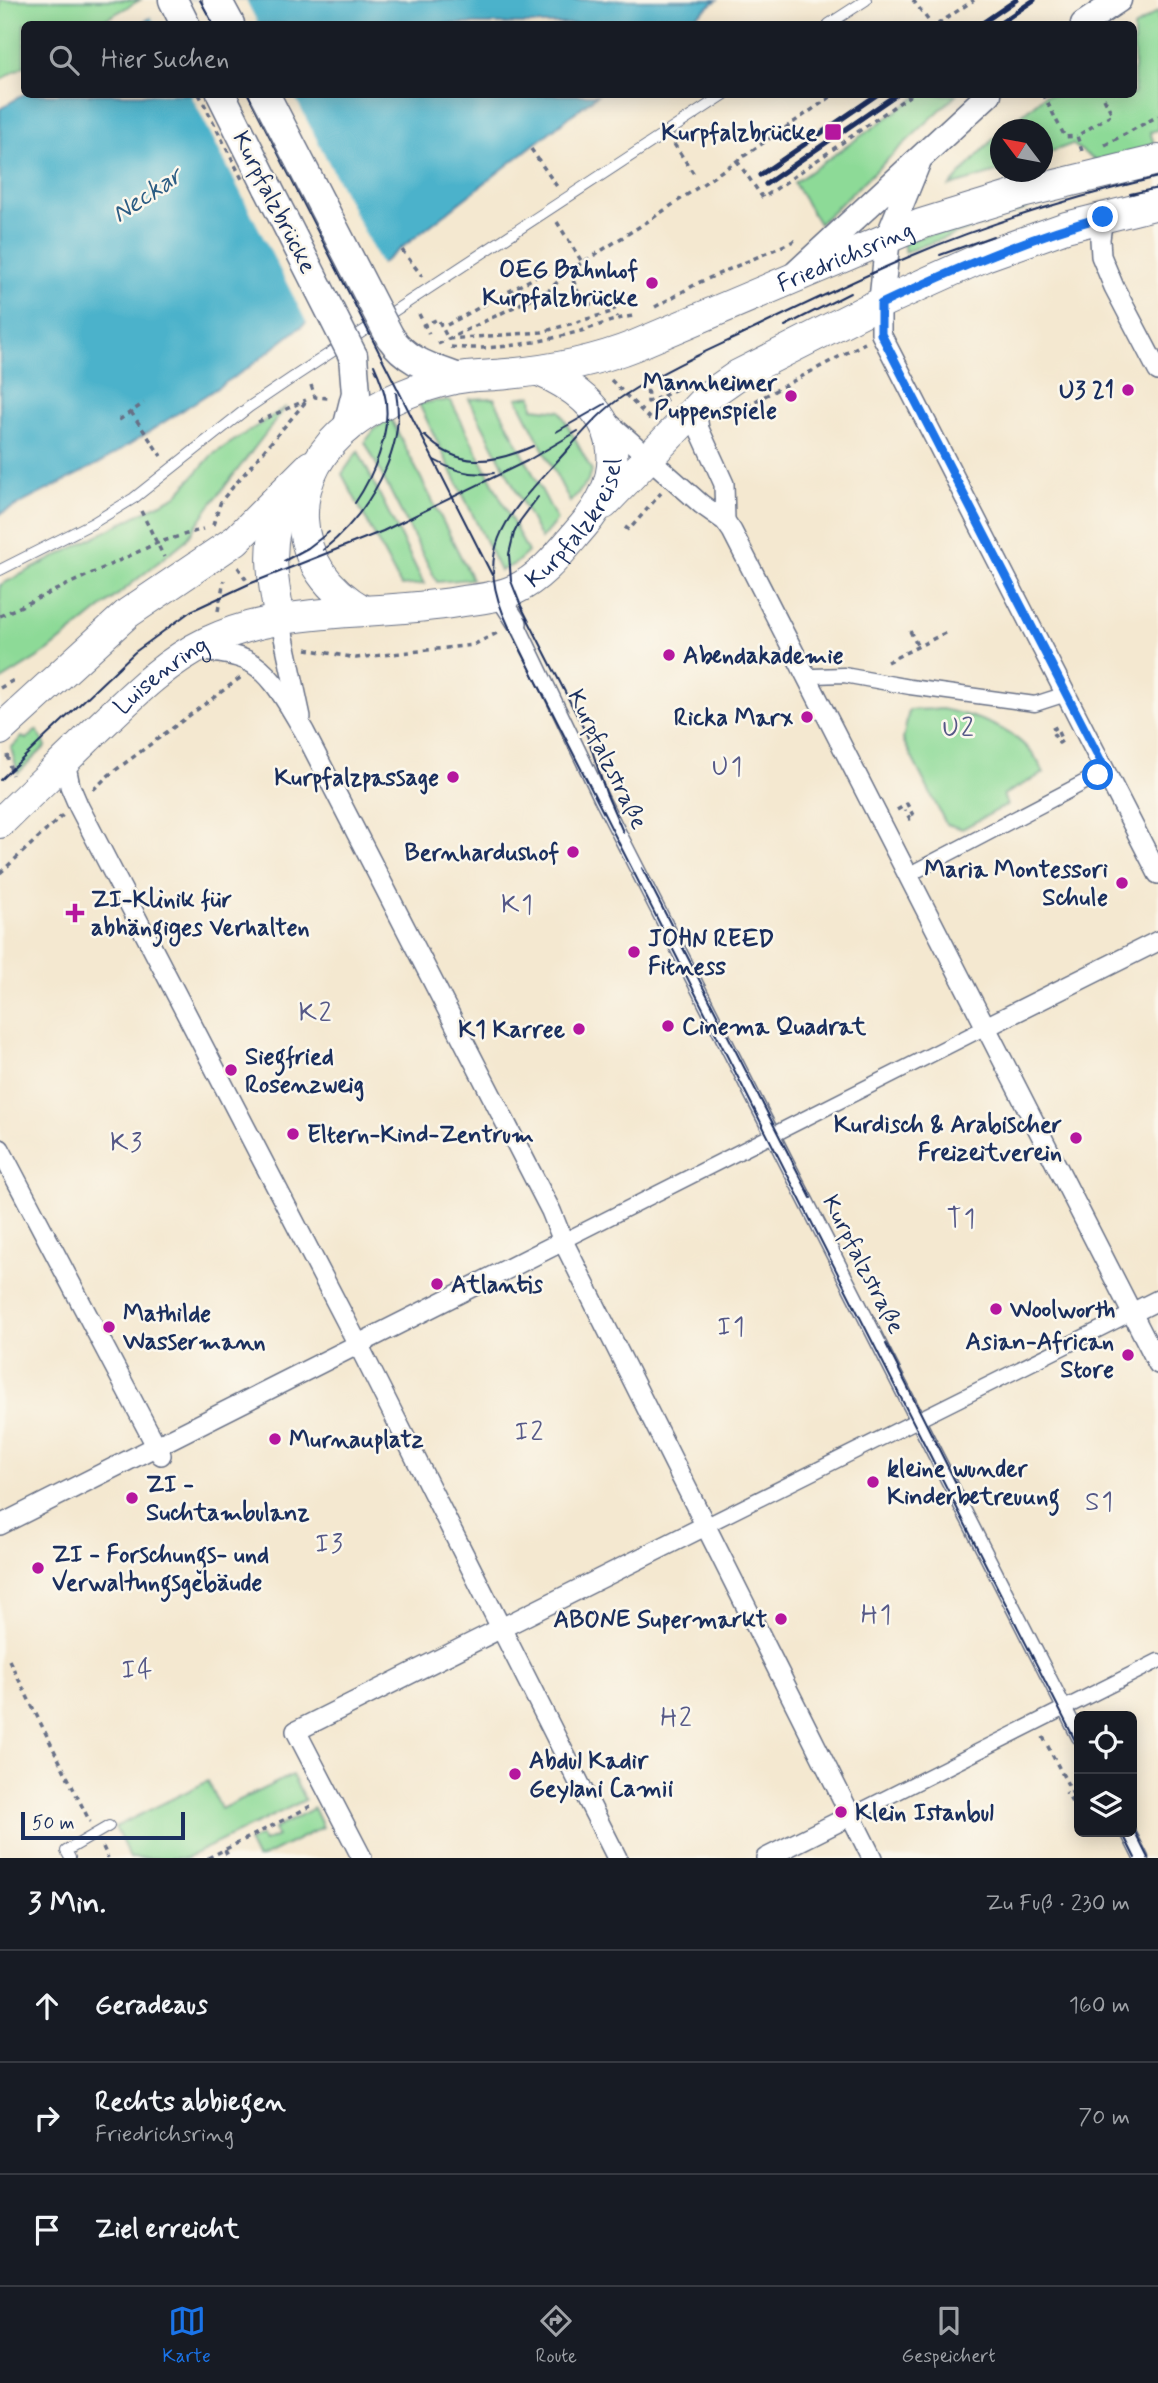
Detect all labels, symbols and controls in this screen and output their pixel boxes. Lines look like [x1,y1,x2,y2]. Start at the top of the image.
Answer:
search box [21,21,1137,98]
icon: search [45,41,83,79]
text: Hier suchen [101,43,229,77]
place label: Kurpfalzbrücke [661,118,817,149]
north arrow [990,119,1053,182]
marker: Kurpfalzbrücke [823,122,843,142]
street label: Kurpfalzbrücke [225,126,323,279]
water label: Neckar [105,158,191,232]
route end [1087,201,1118,232]
street label: Friedrichsring [773,215,918,300]
place label: OEG Bahnhof Kurpfalzbrücke [482,255,639,314]
marker: OEG Bahnhof Kurpfalzbrücke [644,275,660,291]
place label: Mannheimer Puppenspiele [643,368,778,427]
place label: U3 21 [1059,376,1114,407]
marker: U3 21 [1120,382,1136,398]
marker: Mannheimer Puppenspiele [783,388,799,404]
street label: Kurpfalzkreisel [519,457,629,596]
street label: Luisenring [108,630,215,722]
place label: Abendakademie [683,641,844,672]
marker: Abendakademie [661,647,677,663]
street label: Kurpfalzstraße [559,685,654,835]
place label: Ricka Marx [674,703,794,734]
marker: Ricka Marx [799,709,815,725]
district label: U2 [942,712,976,746]
district label: U1 [712,751,744,785]
route start [1082,759,1113,790]
place label: Kurpfalzpassage [274,763,439,795]
marker: Kurpfalzpassage [445,769,461,785]
place label: Bernhardushof [404,838,560,869]
marker: Bernhardushof [565,844,581,860]
place label: Maria Montessori Schule [924,855,1109,914]
marker: Maria Montessori Schule [1114,875,1130,891]
place label: ZI-Klinik für abhängiges Verhalten [91,885,310,947]
district label: K1 [501,889,535,923]
marker: ZI-Klinik für abhängiges Verhalten [65,903,85,923]
place label: JOHN REED Fitness [648,924,774,983]
marker: JOHN REED Fitness [626,944,642,960]
district label: K2 [298,997,334,1031]
place label: Cinema Quadrat [682,1012,867,1043]
place label: K1 Karree [458,1015,566,1046]
marker: Cinema Quadrat [660,1018,676,1034]
marker: K1 Karree [571,1021,587,1037]
place label: Siegfried Rosenzweig [245,1042,364,1102]
marker: Siegfried Rosenzweig [223,1062,239,1078]
place label: Kurdisch & Arabischer Freizeitverein [834,1110,1062,1169]
place label: Eltern-Kind-Zentrum [307,1120,534,1151]
marker: Eltern-Kind-Zentrum [285,1126,301,1142]
district label: K3 [110,1127,144,1161]
marker: Kurdisch & Arabischer Freizeitverein [1068,1130,1084,1146]
street label: Kurpfalzstraße [814,1190,911,1340]
district label: T1 [947,1203,977,1237]
place label: Atlantis [451,1270,543,1301]
marker: Atlantis [429,1276,445,1292]
place label: Woolworth [1009,1295,1116,1326]
place label: Mathilde Wassermann [122,1299,266,1358]
marker: Woolworth [988,1301,1004,1317]
district label: I1 [717,1311,747,1345]
marker: Mathilde Wassermann [101,1319,117,1335]
place label: Asian-African Store [966,1327,1114,1386]
marker: Asian-African Store [1120,1347,1136,1363]
district label: I2 [515,1416,545,1450]
place label: Murnauplatz [289,1425,424,1456]
marker: Murnauplatz [267,1431,283,1447]
place label: kleine wunder Kinderbetreuung [887,1454,1060,1516]
place label: ZI - Suchtambulanz [146,1470,310,1529]
marker: kleine wunder Kinderbetreuung [865,1474,881,1490]
district label: S1 [1085,1486,1115,1520]
marker: ZI - Suchtambulanz [124,1490,140,1506]
district label: I3 [315,1528,345,1562]
place label: ZI - Forschungs- und Verwaltungsgebäude [52,1540,269,1602]
marker: ZI - Forschungs- und Verwaltungsgebäude [30,1560,46,1576]
district label: H1 [861,1599,893,1633]
place label: ABONE Supermarkt [553,1605,768,1636]
marker: ABONE Supermarkt [773,1611,789,1627]
district label: I4 [122,1654,154,1688]
district label: H2 [660,1702,694,1736]
map controls [1074,1711,1137,1837]
button: locate [1074,1711,1137,1774]
place label: Abdul Kadir Geylani Camii [529,1746,674,1805]
marker: Abdul Kadir Geylani Camii [507,1766,523,1782]
button: layers [1074,1774,1137,1837]
place label: Klein Istanbul [855,1798,994,1829]
marker: Klein Istanbul [833,1804,849,1820]
scale bar [21,1809,186,1841]
text: 50 m [32,1811,75,1836]
text: 3 Min. [28,1884,106,1923]
text: Zu Fuß · 230 m [985,1889,1130,1919]
icon: ahead [28,1987,66,2025]
text: Geradeaus [95,1989,208,2023]
text: 160 m [1069,1991,1130,2021]
text: Rechts abbiegen [95,2086,286,2120]
icon: right [28,2099,66,2137]
text: 70 m [1078,2103,1130,2133]
text: Friedrichsring [95,2120,234,2150]
icon: arrive [28,2211,66,2249]
text: Ziel erreicht [95,2213,239,2247]
tab: Karte [162,2302,211,2369]
tab: Route [536,2302,577,2369]
tab: Gespeichert [902,2302,996,2369]

